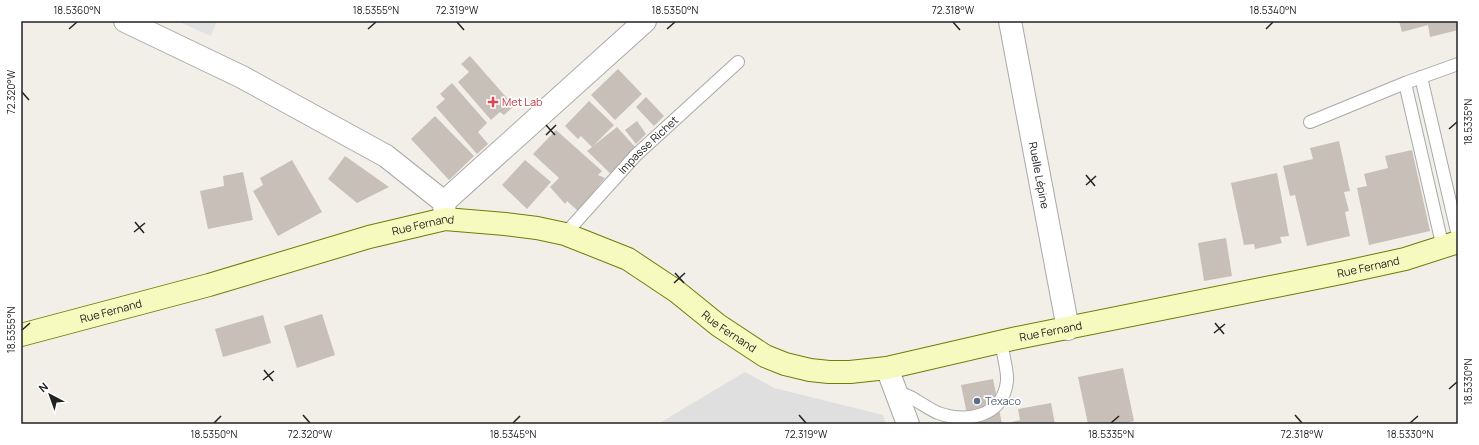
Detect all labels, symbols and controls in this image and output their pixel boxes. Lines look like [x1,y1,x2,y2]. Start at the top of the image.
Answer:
text: 18.5360°N [53,3,101,17]
text: 18.5355°N [353,3,399,17]
text: 72.319°W [436,3,479,17]
text: 18.5350°N [652,3,699,17]
text: 72.318°W [932,3,975,17]
text: 18.5340°N [1250,3,1297,17]
text: 72.320°W [4,69,18,114]
place label: Met Lab [502,94,543,109]
marker: Met Lab [487,96,499,108]
text: 18.5335°N [1461,99,1475,145]
street label: Impasse Richet [615,112,681,177]
street label: Ruelle Lépine [1026,141,1053,210]
street label: Rue Fernand [390,211,455,238]
street label: Rue Fernand [1336,252,1401,281]
street label: Rue Fernand [78,295,143,326]
text: 18.5355°N [4,307,18,353]
street label: Rue Fernand [699,307,760,355]
street label: Rue Fernand [1018,317,1083,344]
text: 18.5330°N [1461,359,1475,405]
north arrow [30,375,70,415]
text: N [35,379,51,395]
place label: Texaco [985,393,1022,408]
marker: Texaco [972,396,982,406]
text: 18.5350°N [191,427,238,441]
text: 72.320°W [288,427,333,441]
text: 18.5345°N [490,427,536,441]
text: 72.319°W [785,427,828,441]
text: 18.5335°N [1088,427,1134,441]
text: 72.318°W [1281,427,1324,441]
text: 18.5330°N [1387,427,1433,441]

